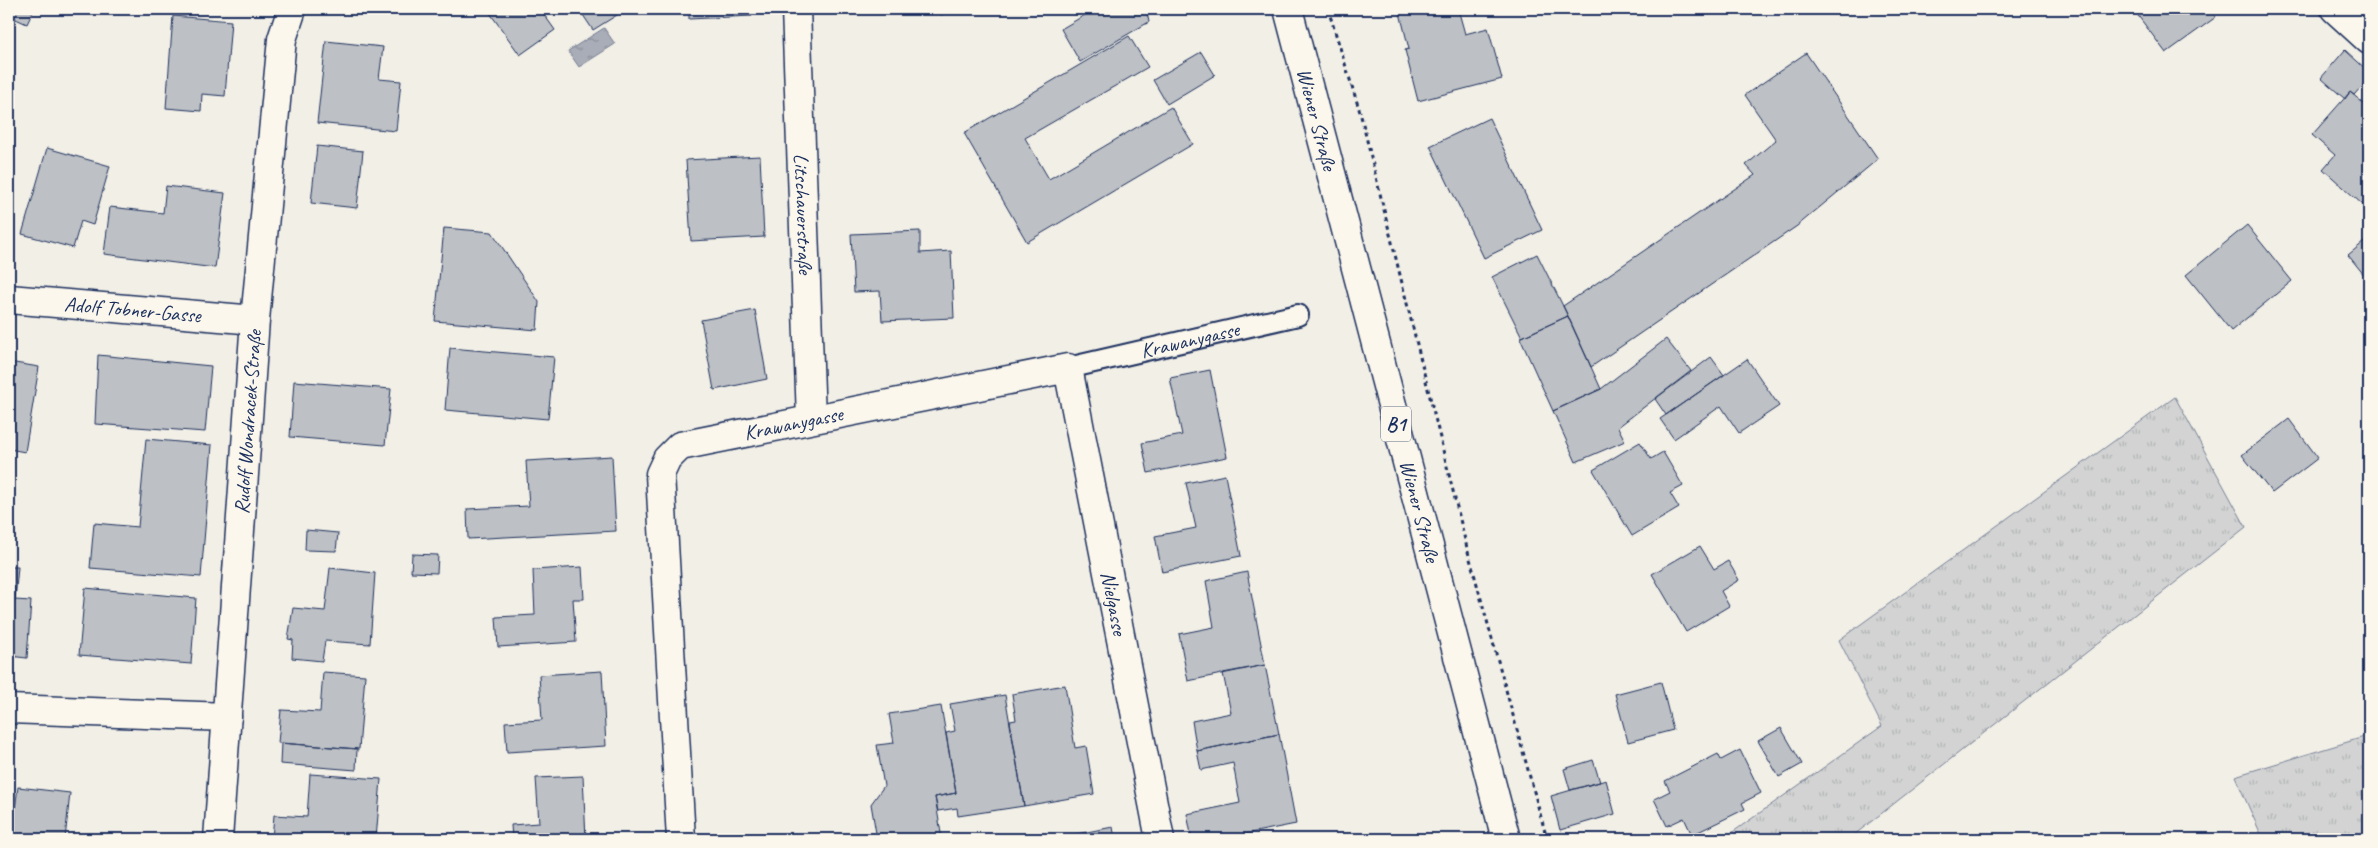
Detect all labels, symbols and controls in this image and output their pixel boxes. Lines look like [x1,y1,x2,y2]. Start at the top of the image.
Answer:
street label: Wiener Straße [1291,65,1343,175]
street label: Litschauerstraße [788,153,819,277]
street label: Adolf Tobner-Gasse [63,291,203,328]
street label: Krawanygasse [1138,316,1244,364]
street label: Rudolf Wondracek-Straße [228,327,267,515]
street label: Krawanygasse [741,400,847,446]
road number: B1 [1381,406,1411,442]
street label: Wiener Straße [1394,457,1446,567]
street label: Nielgasse [1095,569,1133,640]

